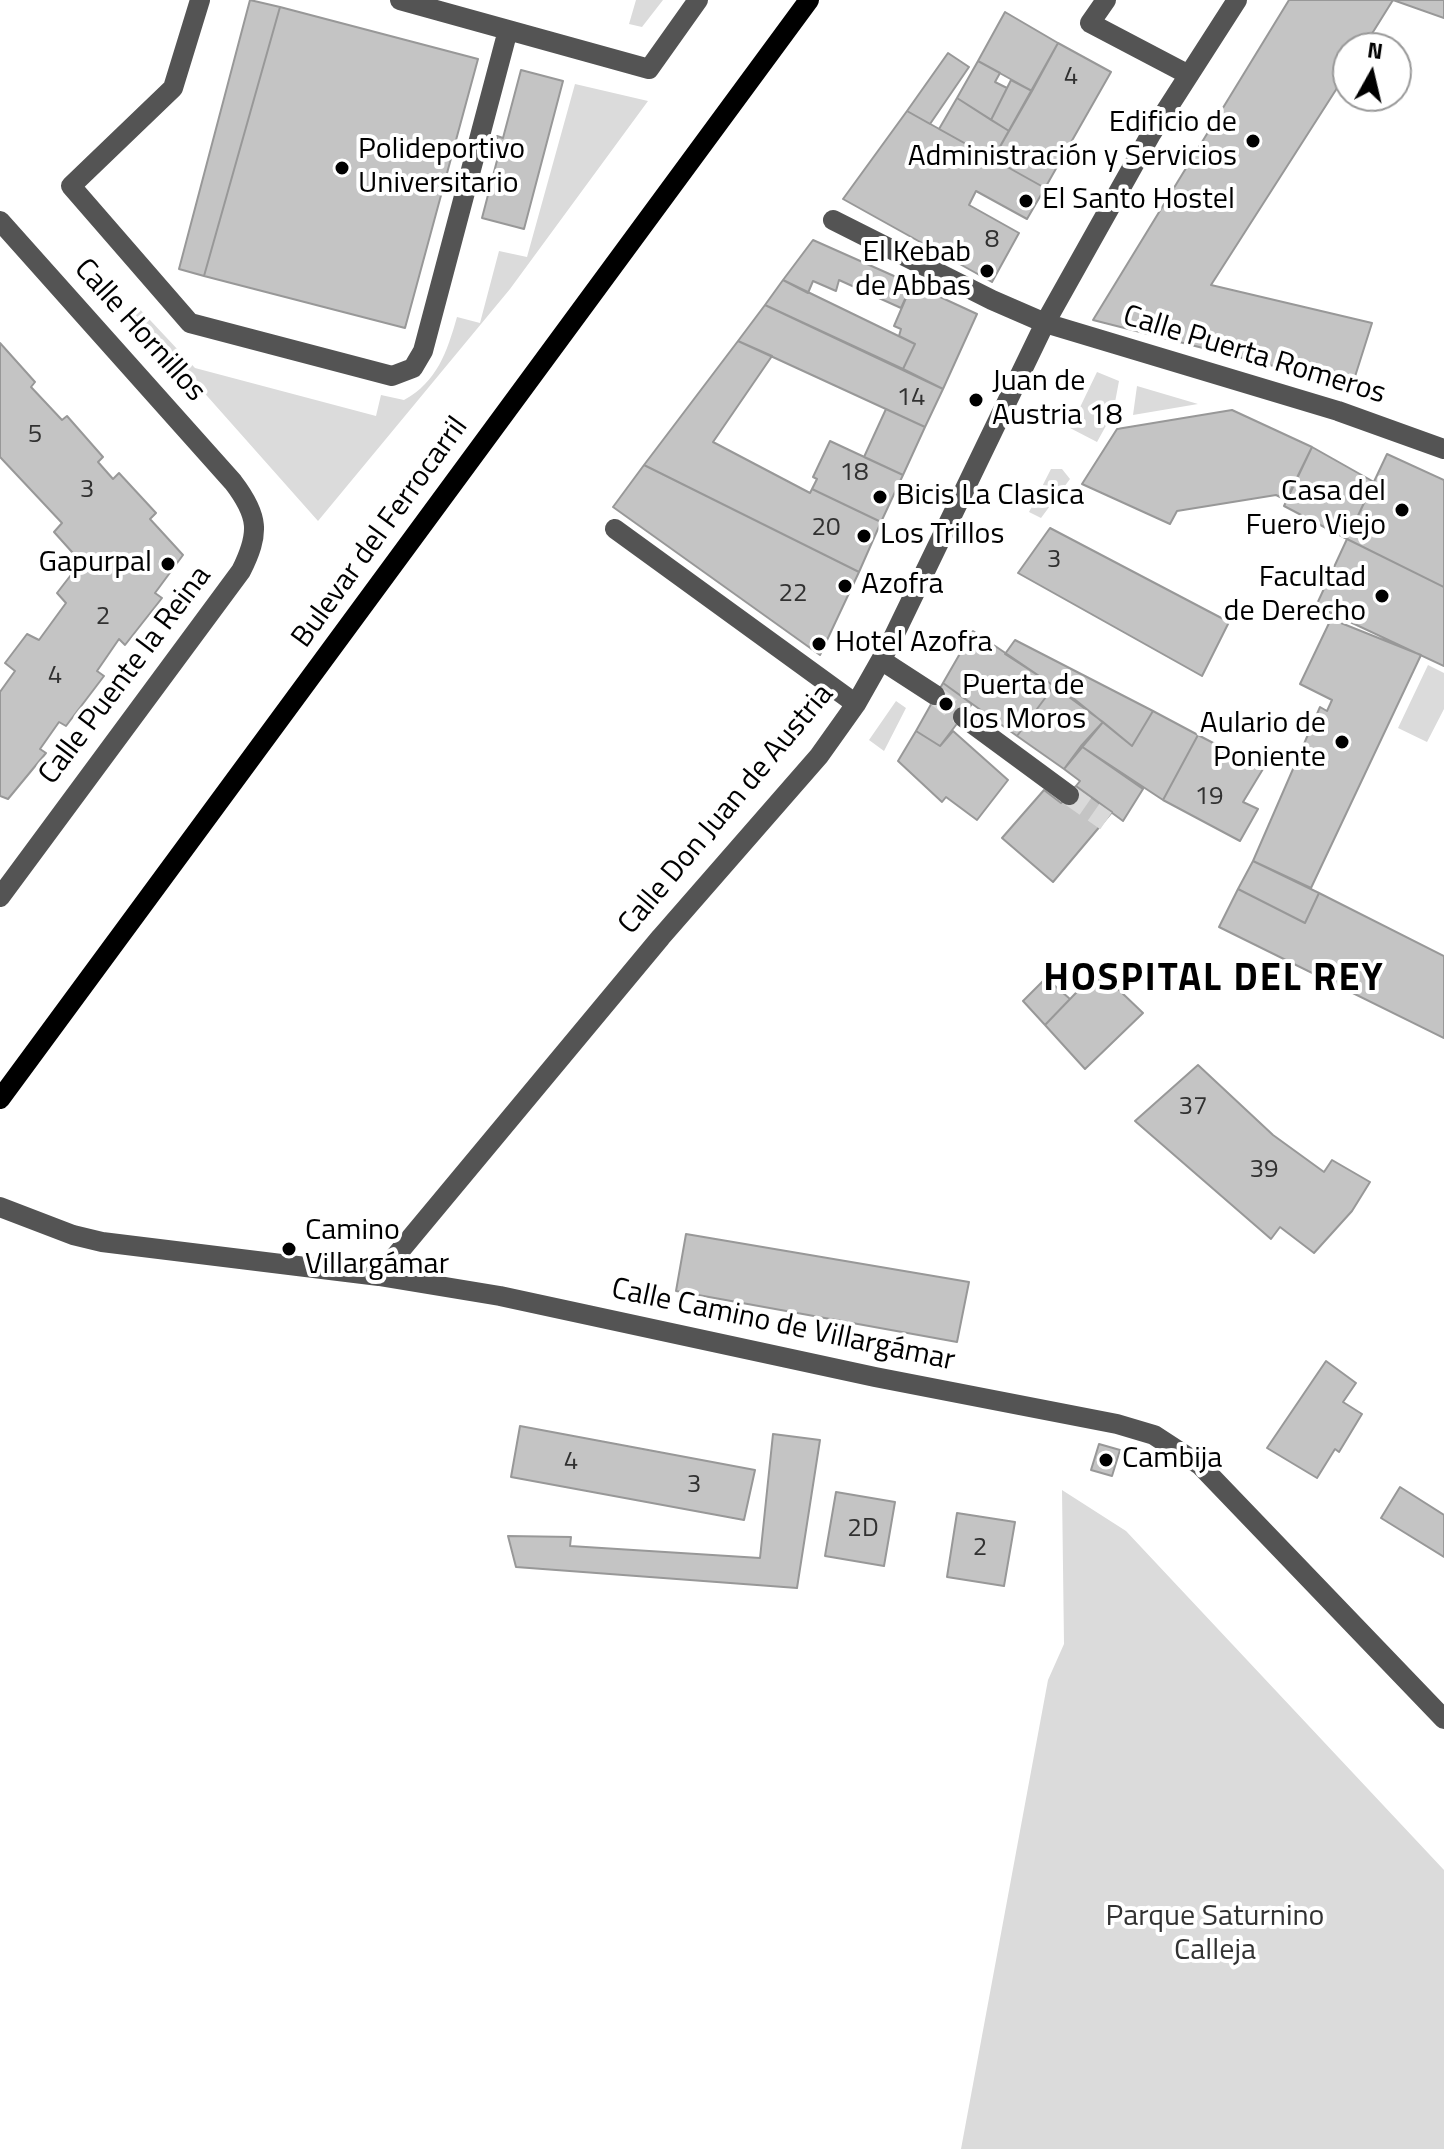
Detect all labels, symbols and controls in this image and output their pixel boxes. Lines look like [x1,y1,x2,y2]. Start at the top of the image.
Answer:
north arrow [1332,32,1412,112]
text: N [1365,32,1385,68]
house number: 4 [1064,62,1078,94]
place label: Edificio de Administración y Servicios [908,106,1237,176]
marker: Edificio de Administración y Servicios [1244,132,1262,150]
place label: Polideportivo Universitario [358,133,525,204]
marker: Polideportivo Universitario [333,159,351,177]
place label: El Santo Hostel [1042,183,1235,219]
marker: El Santo Hostel [1017,192,1035,210]
house number: 8 [985,225,999,257]
place label: El Kebab de Abbas [855,236,971,306]
street label: Calle Hornillos [66,252,212,410]
marker: El Kebab de Abbas [978,262,996,280]
street label: Calle Puerta Romeros [1118,299,1390,413]
place label: Juan de Austria 18 [992,365,1122,436]
house number: 14 [896,383,926,415]
marker: Juan de Austria 18 [967,391,985,409]
street label: Bulevar del Ferrocarril [285,411,477,655]
house number: 5 [28,420,42,452]
house number: 18 [839,458,869,490]
house number: 3 [80,475,94,507]
place label: Casa del Fuero Viejo [1246,475,1386,546]
place label: Bicis La Clasica [896,479,1084,515]
marker: Bicis La Clasica [871,488,889,506]
marker: Casa del Fuero Viejo [1393,501,1411,519]
house number: 20 [811,513,841,545]
place label: Los Trillos [880,518,1004,554]
marker: Los Trillos [855,527,873,545]
house number: 3 [1047,545,1061,577]
place label: Gapurpal [39,546,152,582]
marker: Gapurpal [159,555,177,573]
street label: Calle Puente la Reina [32,560,220,792]
place label: Facultad de Derecho [1224,561,1366,632]
place label: Azofra [861,568,944,604]
marker: Azofra [836,577,854,595]
house number: 22 [778,579,808,611]
marker: Facultad de Derecho [1373,587,1391,605]
house number: 2 [96,602,110,634]
place label: Hotel Azofra [835,626,993,662]
marker: Hotel Azofra [810,635,828,653]
house number: 4 [48,661,62,693]
place label: Puerta de los Moros [962,669,1086,740]
street label: Calle Don Juan de Austria [612,678,842,942]
marker: Puerta de los Moros [937,695,955,713]
place label: Aulario de Poniente [1200,707,1326,778]
marker: Aulario de Poniente [1333,733,1351,751]
house number: 19 [1194,782,1224,814]
district label: HOSPITAL DEL REY [1043,958,1385,1004]
house number: 37 [1178,1092,1208,1124]
house number: 39 [1249,1155,1279,1187]
place label: Camino Villargámar [305,1214,449,1284]
marker: Camino Villargámar [280,1240,298,1258]
street label: Calle Camino de Villargámar [608,1272,958,1380]
place label: Cambija [1122,1442,1222,1478]
house number: 4 [564,1447,578,1479]
marker: Cambija [1097,1451,1115,1469]
house number: 3 [687,1470,701,1502]
house number: 2D [847,1514,879,1546]
house number: 2 [973,1533,987,1565]
park label: Parque Saturnino Calleja [1106,1900,1324,1970]

